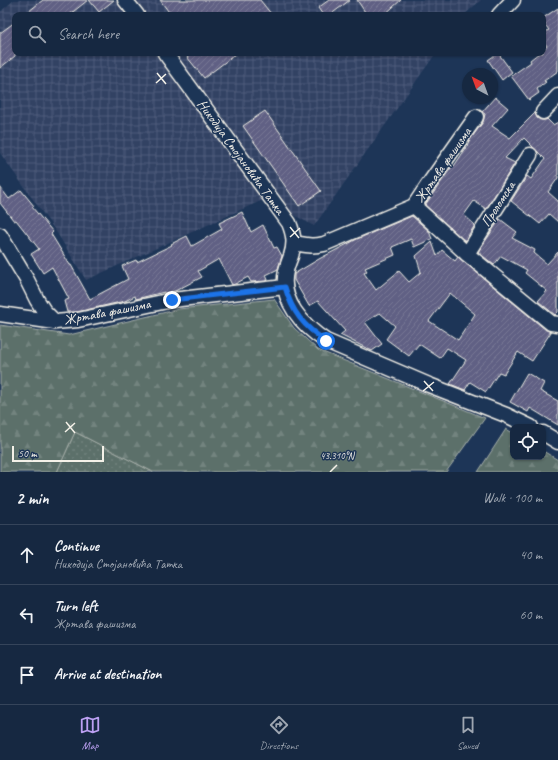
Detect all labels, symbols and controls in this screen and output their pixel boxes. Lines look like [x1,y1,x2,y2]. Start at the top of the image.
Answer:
search box [12,12,546,56]
icon: search [26,23,48,45]
text: Search here [58,25,119,44]
north arrow [462,68,498,104]
street label: Никодија Стојановића Татка [194,96,289,219]
street label: Жртава фашизма [411,123,476,206]
street label: Проломска [477,177,520,230]
route end [163,291,181,309]
street label: Жртава фашизма [62,295,153,329]
route start [317,332,335,350]
map controls [510,424,546,460]
button: locate [510,424,546,460]
scale bar [12,444,104,463]
text: 50 m [18,446,37,460]
text: 43.310°N [320,449,356,462]
text: 2 min [16,488,49,509]
text: Walk · 100 m [483,490,542,506]
text: Continue [54,537,99,556]
icon: ahead [16,544,38,566]
text: 40 m [520,547,542,563]
text: Никодија Стојановића Татка [54,556,182,572]
text: Turn left [54,597,97,616]
icon: left [16,604,38,626]
text: 60 m [520,607,542,623]
text: Жртава фашизма [54,616,135,632]
icon: arrive [16,664,38,686]
text: Arrive at destination [54,665,161,684]
tab: Map [79,714,101,752]
tab: Directions [260,714,298,752]
tab: Saved [457,714,479,752]

